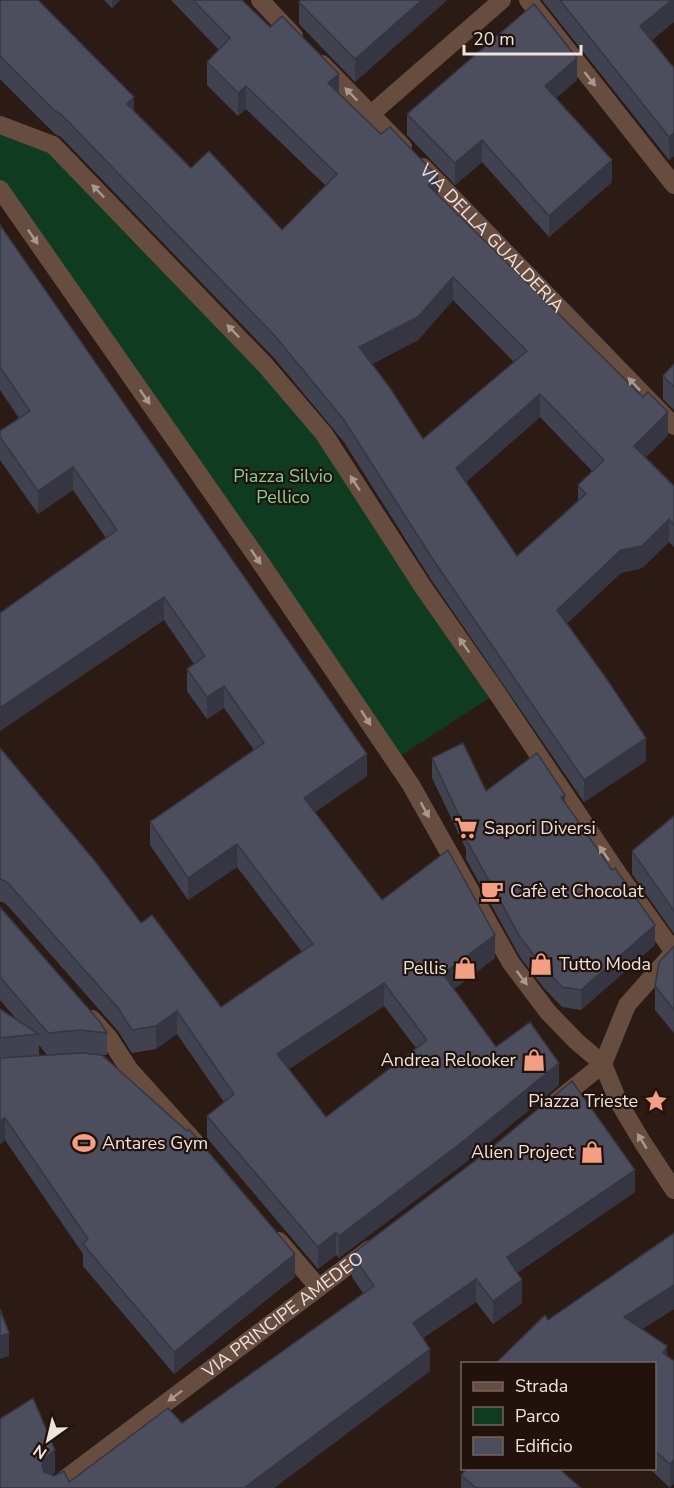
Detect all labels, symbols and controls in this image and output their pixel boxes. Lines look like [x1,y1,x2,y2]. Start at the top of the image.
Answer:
scale bar [464,18,581,56]
text: 20 m [473,27,515,51]
one-way arrow [584,71,597,87]
one-way arrow [344,86,358,101]
street label: VIA DELLA GUALDERIA [414,158,569,318]
one-way arrow [91,185,105,199]
one-way arrow [27,228,39,244]
one-way arrow [226,324,240,339]
one-way arrow [627,376,641,391]
one-way arrow [139,388,151,404]
park label: Piazza Silvio Pellico [233,464,333,509]
one-way arrow [349,475,360,491]
one-way arrow [250,548,262,564]
one-way arrow [458,637,470,653]
one-way arrow [360,710,371,726]
one-way arrow [420,802,430,819]
supermarket icon: Sapori Diversi [453,815,479,841]
place label: Sapori Diversi [484,816,596,840]
one-way arrow [599,845,610,861]
cafe icon: Cafè et Chocolat [479,878,505,904]
place label: Cafè et Chocolat [510,879,644,903]
shop icon: Tutto Moda [528,951,554,977]
place label: Tutto Moda [559,952,651,976]
shop icon: Pellis [452,955,478,981]
place label: Pellis [403,956,447,980]
one-way arrow [516,971,528,986]
shop icon: Andrea Relooker [521,1047,547,1073]
place label: Andrea Relooker [381,1048,517,1072]
place icon: Piazza Trieste [643,1088,669,1114]
place label: Piazza Trieste [528,1089,638,1113]
sports icon: Antares Gym [71,1130,97,1156]
place label: Antares Gym [102,1131,208,1155]
one-way arrow [636,1133,647,1149]
shop icon: Alien Project [579,1139,605,1165]
place label: Alien Project [471,1140,575,1164]
street label: VIA PRINCIPE AMEDEO [197,1246,368,1384]
legend [461,1362,656,1470]
text: Strada [515,1374,568,1398]
one-way arrow [168,1390,184,1402]
text: Parco [515,1404,560,1428]
north arrow [18,1410,78,1470]
text: Edificio [515,1434,573,1458]
text: N [29,1439,51,1464]

